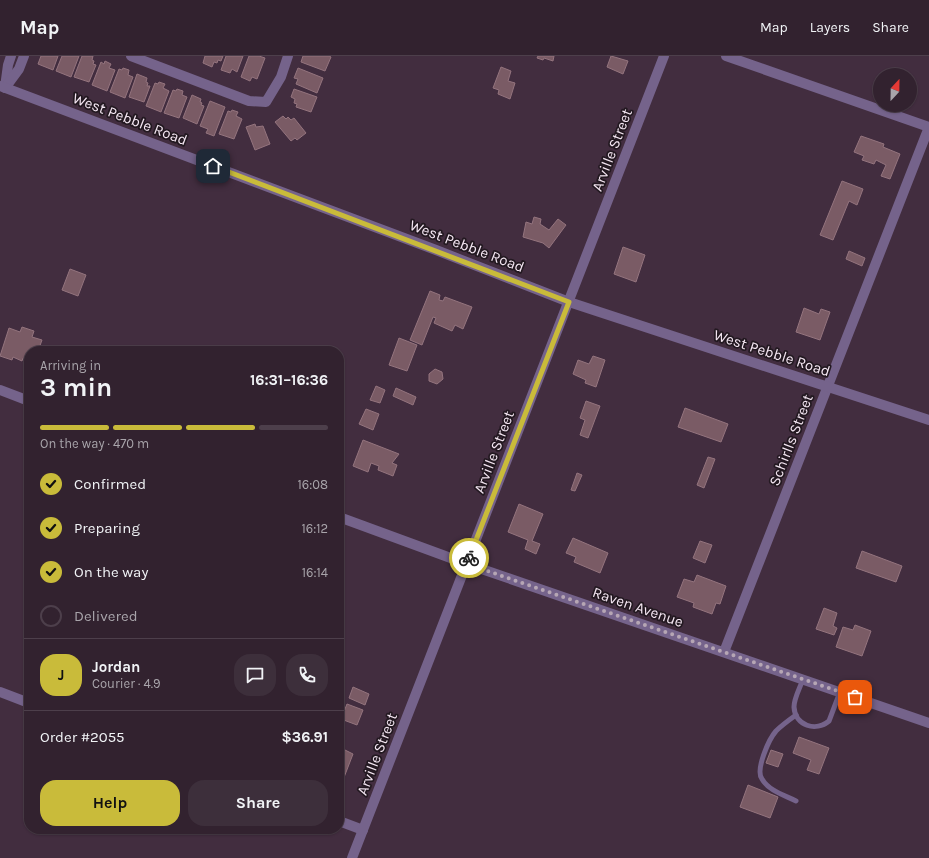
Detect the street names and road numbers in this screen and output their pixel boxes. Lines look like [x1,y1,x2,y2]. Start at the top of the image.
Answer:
street label: West Pebble Road [70,89,190,149]
street label: Arville Street [588,106,636,194]
street label: West Pebble Road [407,216,527,276]
street label: West Pebble Road [711,326,833,380]
street label: Schirlls Street [765,391,817,488]
street label: Arville Street [470,408,518,496]
street label: Raven Avenue [590,583,686,631]
street label: Arville Street [353,710,401,798]

